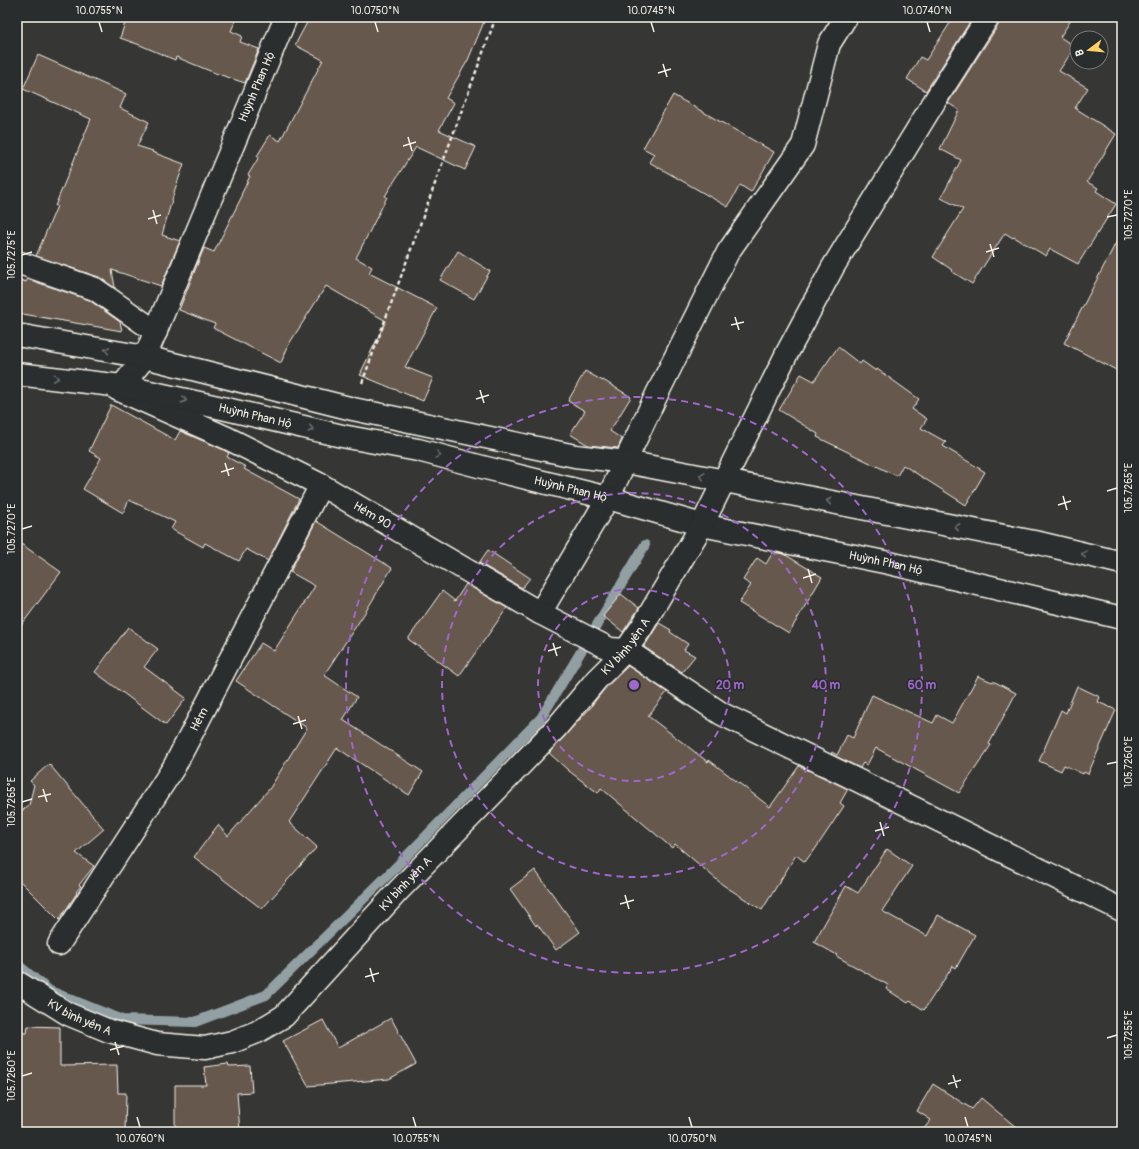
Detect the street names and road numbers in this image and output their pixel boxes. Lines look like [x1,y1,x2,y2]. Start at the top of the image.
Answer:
street label: Huỳnh Phan Hộ [235,49,279,124]
street label: Huỳnh Phan Hộ [217,400,294,432]
street label: Huỳnh Phan Hộ [532,473,609,505]
street label: Hẻm 90 [351,498,394,532]
street label: Huỳnh Phan Hộ [848,548,925,578]
street label: KV bình yên A [598,615,653,678]
street label: Hẻm [187,704,211,734]
street label: KV bình yên A [376,853,435,914]
street label: KV bình yên A [45,995,114,1039]

